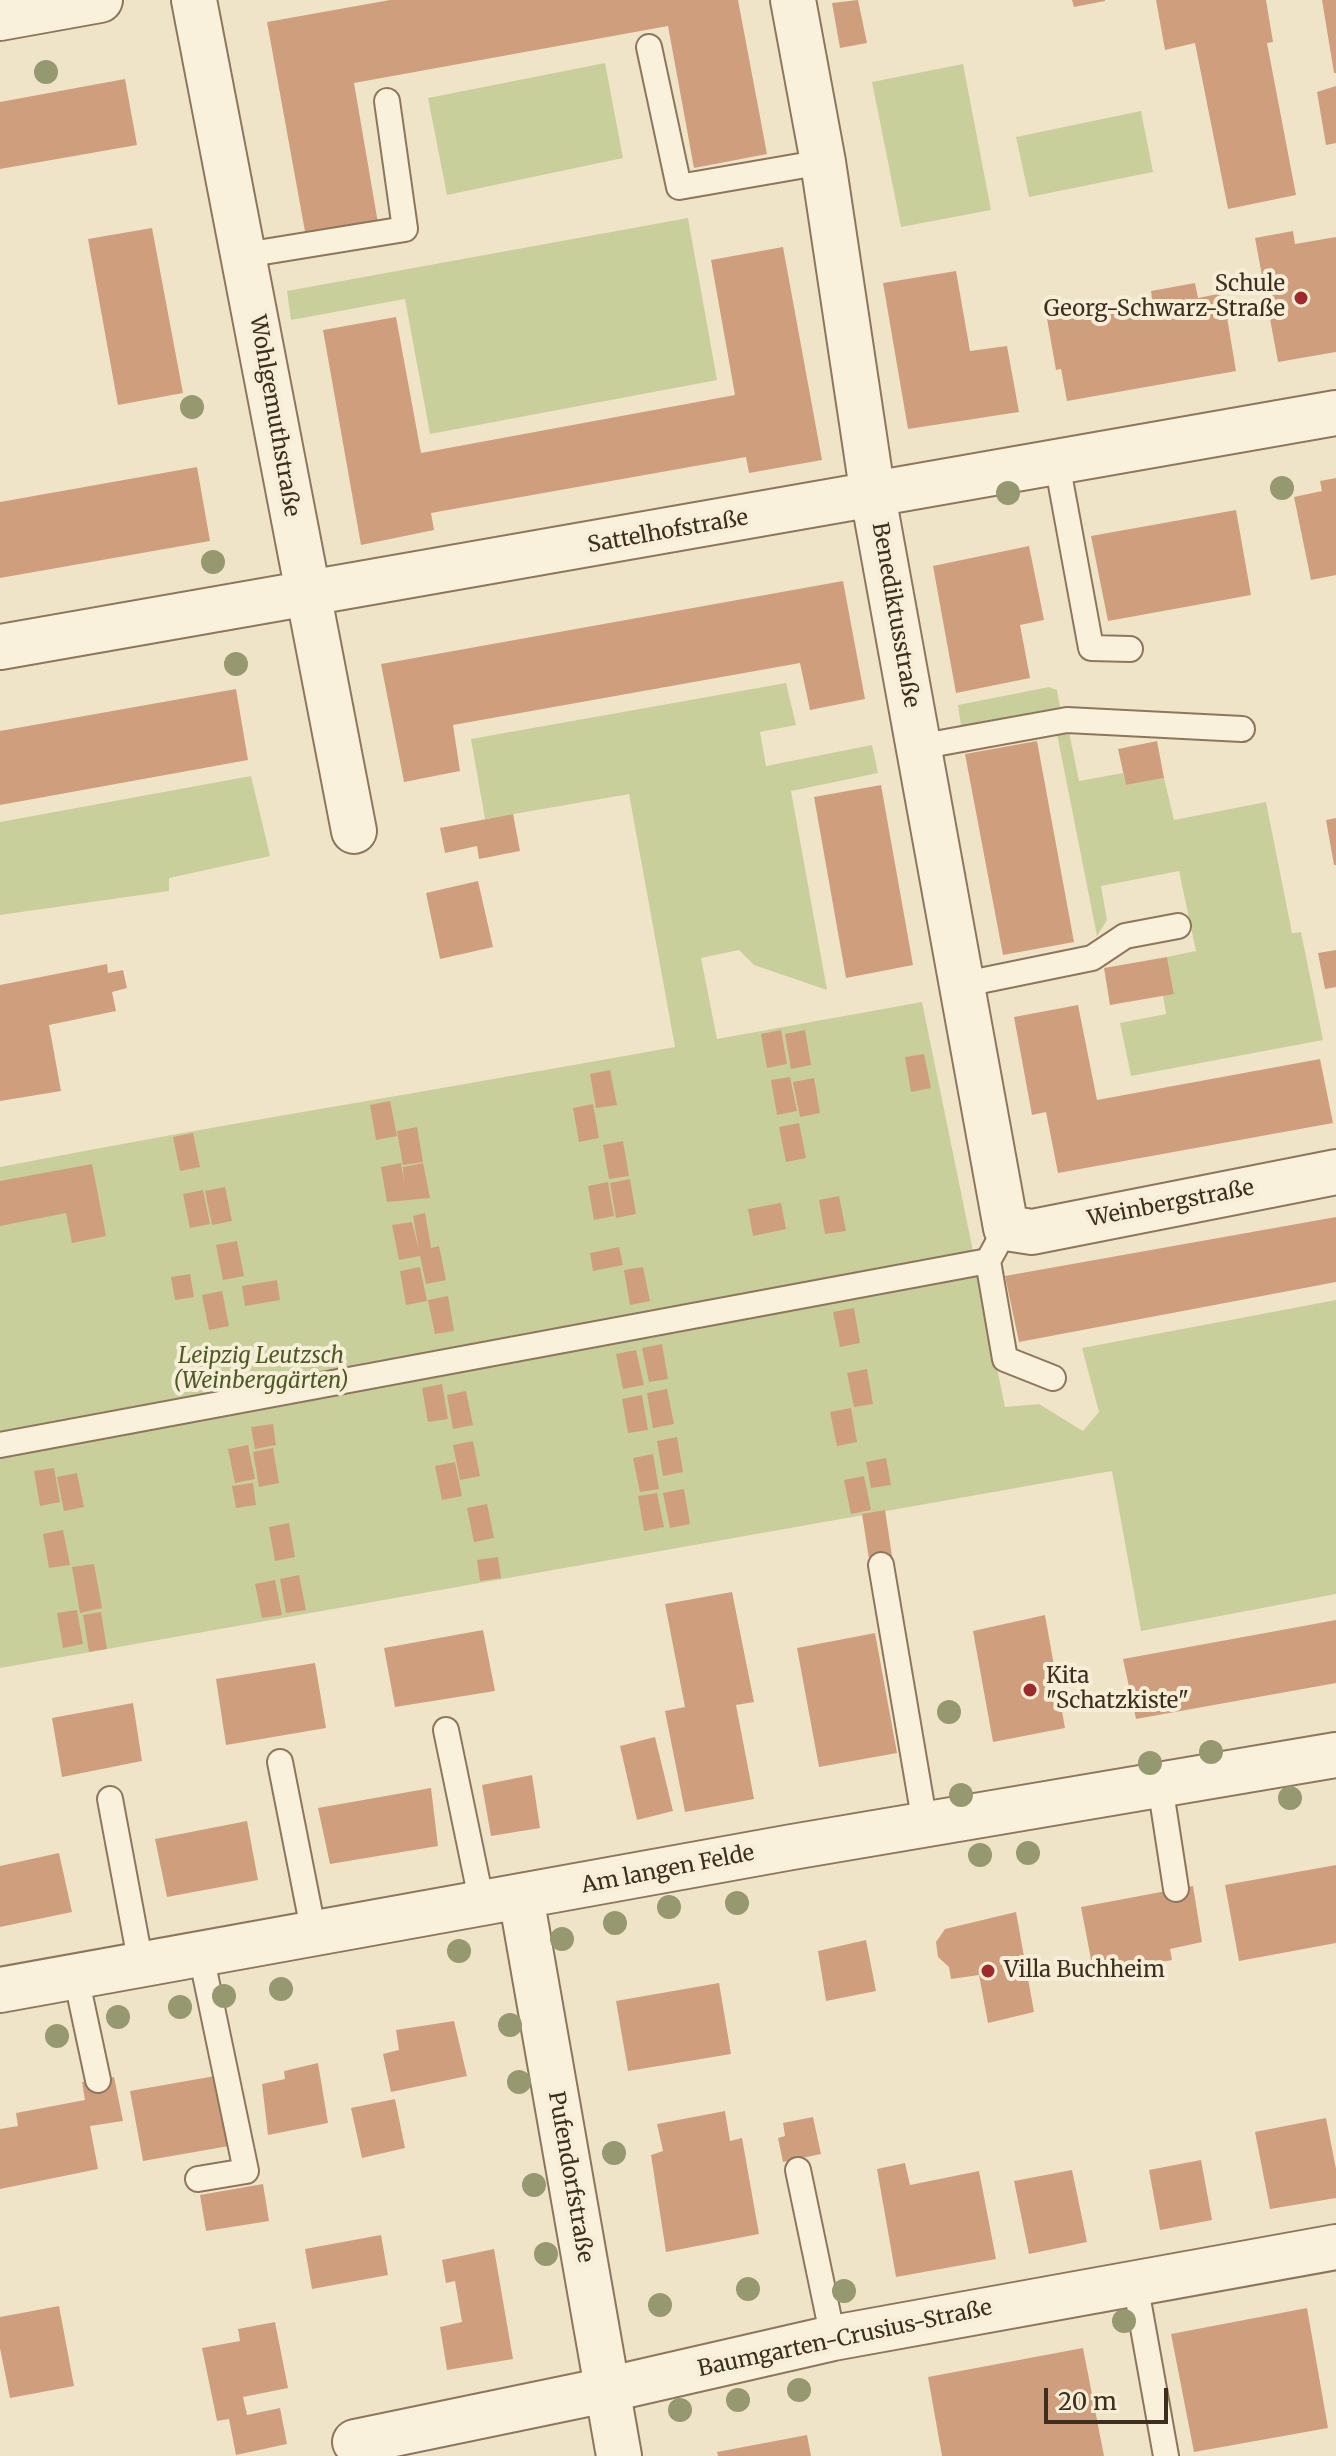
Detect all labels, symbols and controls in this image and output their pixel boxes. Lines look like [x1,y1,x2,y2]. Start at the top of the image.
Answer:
place label: Schule Georg-Schwarz-Straße [1044,272,1285,324]
marker: Schule Georg-Schwarz-Straße [1292,289,1310,307]
street label: Wohlgemuthstraße [243,313,305,519]
street label: Sattelhofstraße [586,505,750,559]
street label: Benediktusstraße [866,520,924,710]
street label: Weinbergstraße [1086,1175,1256,1233]
park label: Leipzig Leutzsch (Weinberggärten) [173,1344,349,1396]
place label: Kita "Schatzkiste" [1046,1664,1189,1716]
marker: Kita "Schatzkiste" [1021,1681,1039,1699]
street label: Am langen Felde [579,1840,757,1900]
place label: Villa Buchheim [1004,1958,1165,1984]
marker: Villa Buchheim [979,1962,997,1980]
street label: Pufendorfstraße [542,2089,598,2265]
street label: Baumgarten-Crusius-Straße [696,2295,994,2383]
scale bar [1048,2372,1172,2422]
text: 20 m [1058,2386,1117,2417]

